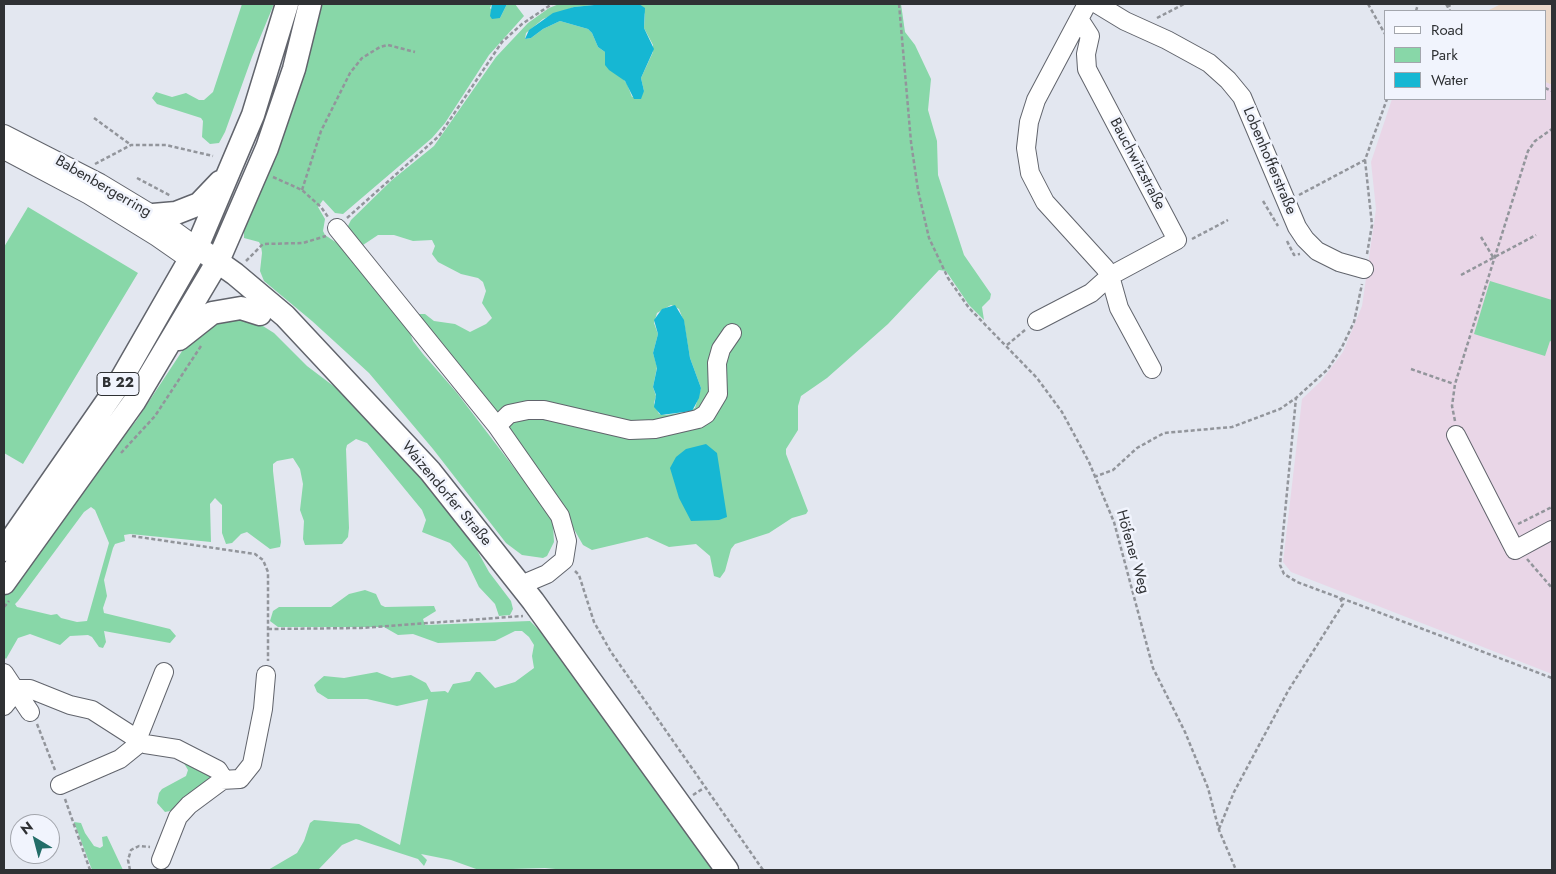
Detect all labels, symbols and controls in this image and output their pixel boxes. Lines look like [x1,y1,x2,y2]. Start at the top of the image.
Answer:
legend [1384,10,1546,100]
text: Road [1431,19,1463,41]
text: Park [1431,44,1458,66]
text: Water [1431,69,1468,91]
street label: Lobenhofferstraße [1238,105,1300,217]
street label: Bauchwitzstraße [1105,115,1169,213]
street label: Babenbergerring [52,152,154,222]
road number: B 22 [97,372,139,396]
street label: Waizendorfer Straße [397,438,495,550]
street label: Höfener Weg [1111,508,1153,596]
north arrow [10,814,60,864]
text: N [16,816,37,839]

